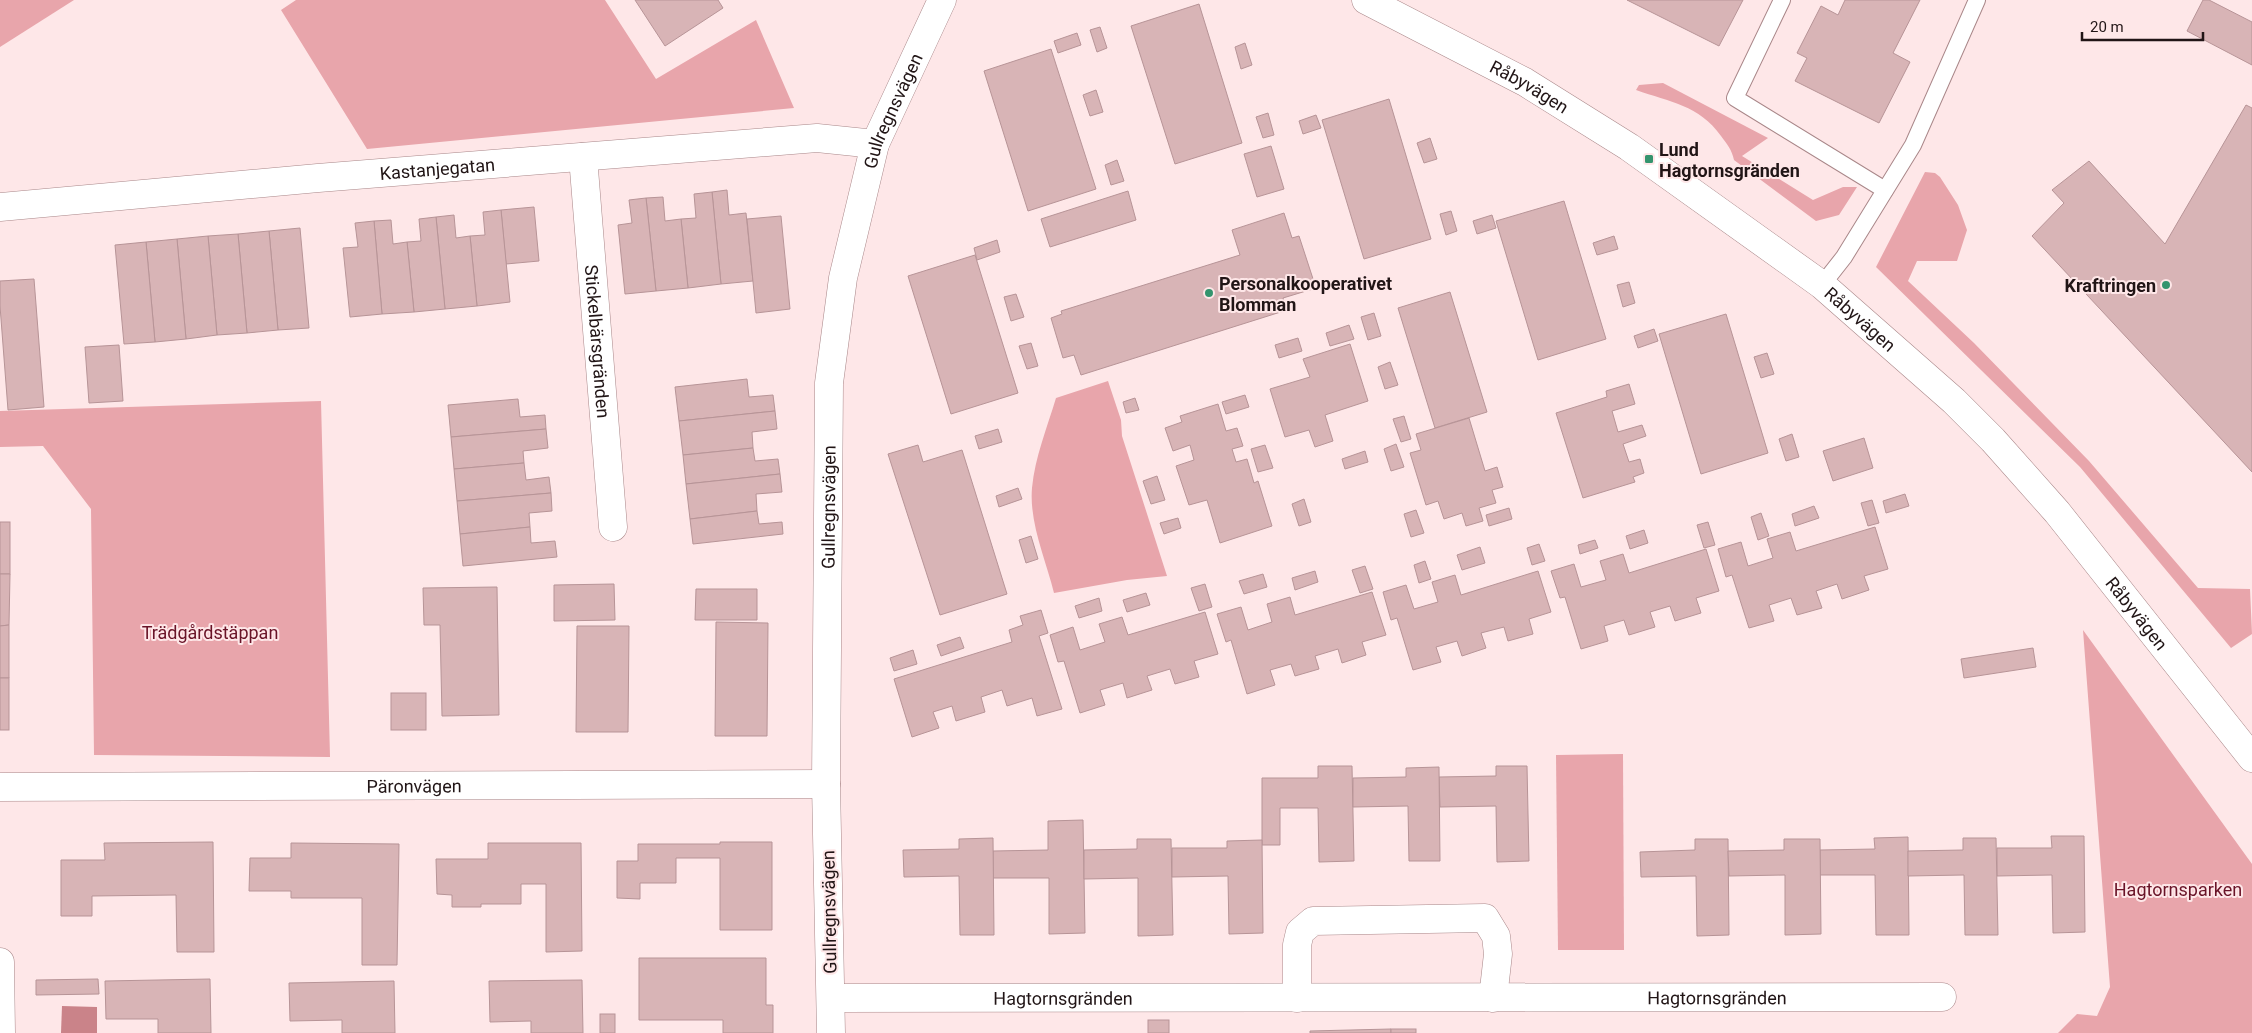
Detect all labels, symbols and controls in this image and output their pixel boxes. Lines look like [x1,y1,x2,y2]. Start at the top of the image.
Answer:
scale bar [2082,10,2203,42]
text: 20 m [2090,18,2124,36]
street label: Gullregnsvägen [859,50,926,170]
street label: Råbyvägen [1487,55,1573,117]
place label: Lund Hagtornsgränden [1659,139,1800,181]
street label: Kastanjegatan [379,153,496,184]
marker: Lund Hagtornsgränden [1643,153,1655,165]
street label: Stickelbärsgränden [581,264,615,419]
place label: Personalkooperativet Blomman [1219,273,1392,315]
place label: Kraftringen [2065,275,2156,296]
marker: Kraftringen [2160,279,2172,291]
street label: Råbyvägen [1821,282,1900,356]
marker: Personalkooperativet Blomman [1203,287,1215,299]
street label: Gullregnsvägen [817,445,839,569]
street label: Råbyvägen [2102,572,2173,654]
park label: Trädgårdstäppan [142,622,278,643]
street label: Päronvägen [366,775,462,796]
street label: Gullregnsvägen [817,850,841,974]
park label: Hagtornsparken [2114,879,2242,900]
street label: Hagtornsgränden [993,987,1133,1008]
street label: Hagtornsgränden [1647,987,1787,1008]

